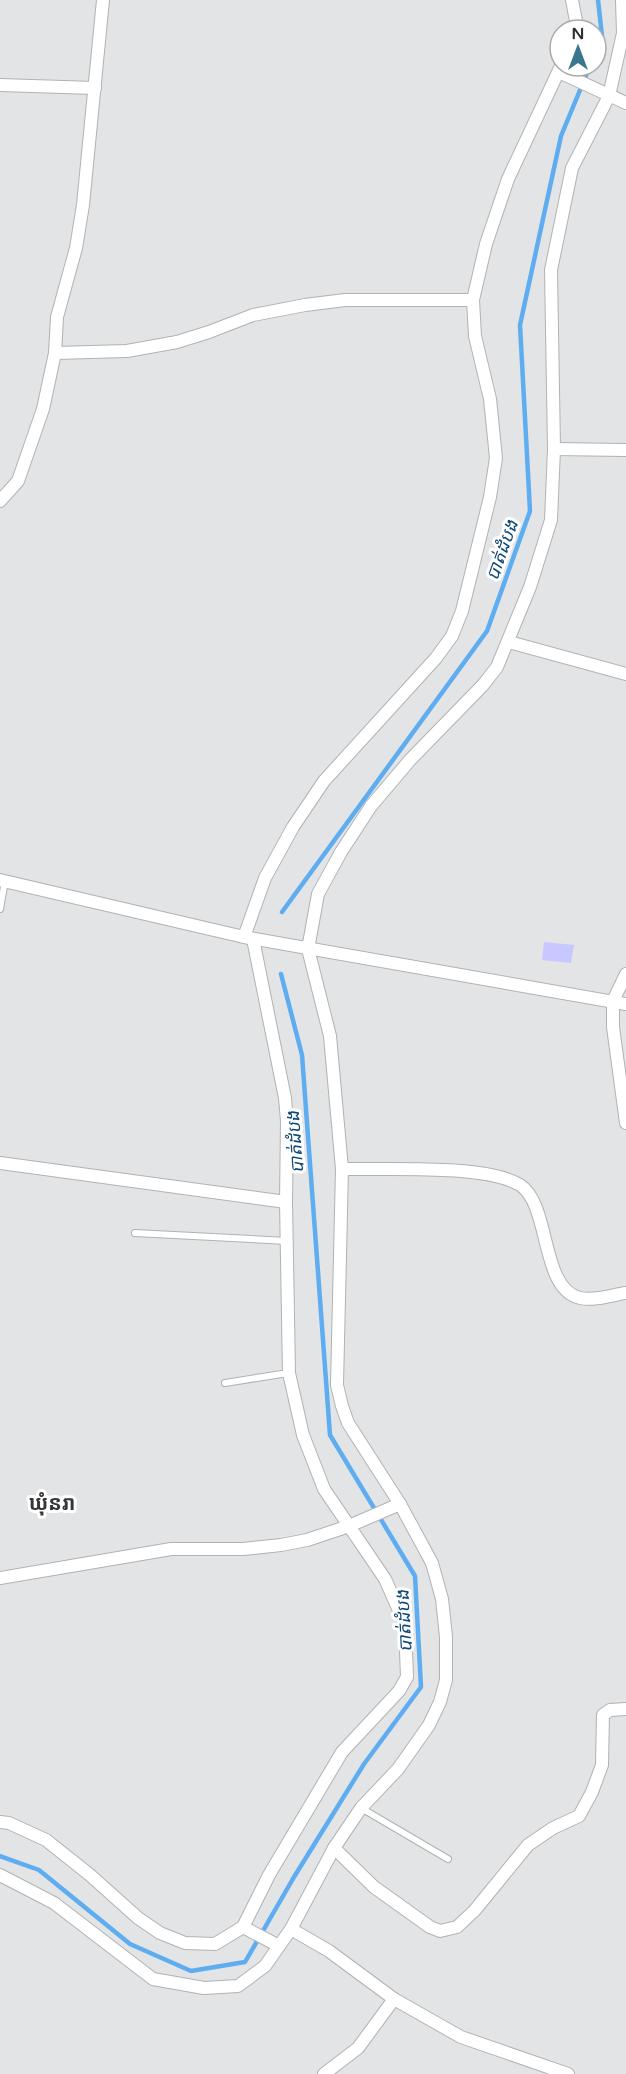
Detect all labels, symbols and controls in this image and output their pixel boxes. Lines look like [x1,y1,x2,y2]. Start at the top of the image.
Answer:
north arrow [548,18,608,78]
text: N [572,24,584,44]
water label: បាត់ដំបង [481,516,523,583]
water label: បាត់ដំបង [282,1110,308,1174]
district label: ឃុំនរា [29,1492,75,1516]
water label: បាត់ដំបង [391,1589,417,1653]

